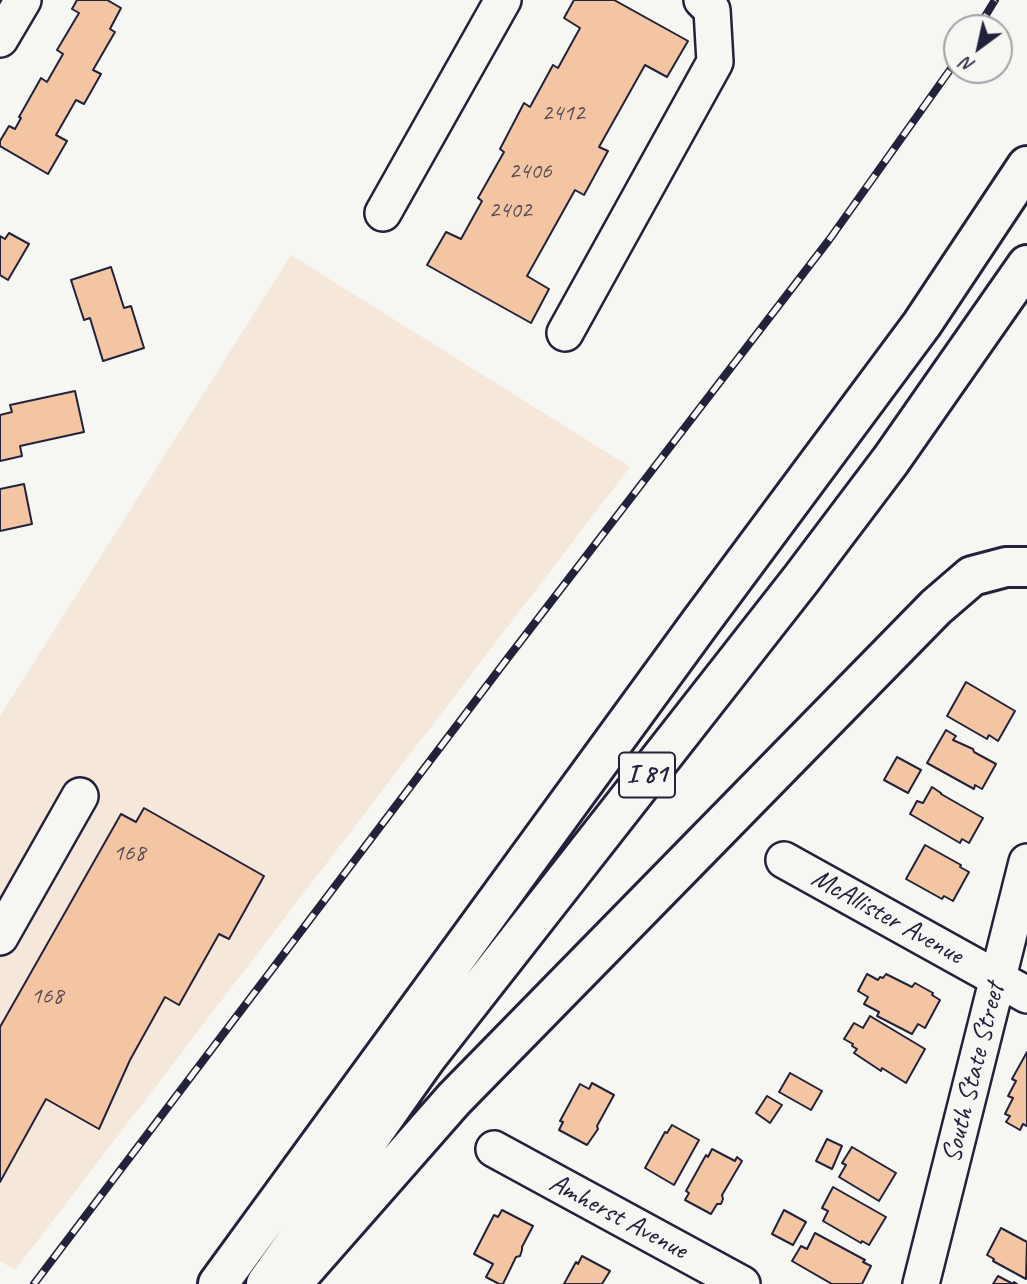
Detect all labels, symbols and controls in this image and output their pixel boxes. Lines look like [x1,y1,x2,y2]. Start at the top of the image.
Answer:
north arrow [943,14,1013,84]
text: N [956,52,979,78]
house number: 2412 [541,100,585,128]
house number: 2406 [508,158,552,186]
house number: 2402 [488,197,532,225]
road number: I 81 [619,752,675,797]
house number: 168 [113,840,145,868]
street label: McAllister Avenue [805,862,969,972]
street label: South State Street [935,980,1013,1166]
house number: 168 [31,983,63,1011]
street label: Amherst Avenue [543,1167,693,1267]

